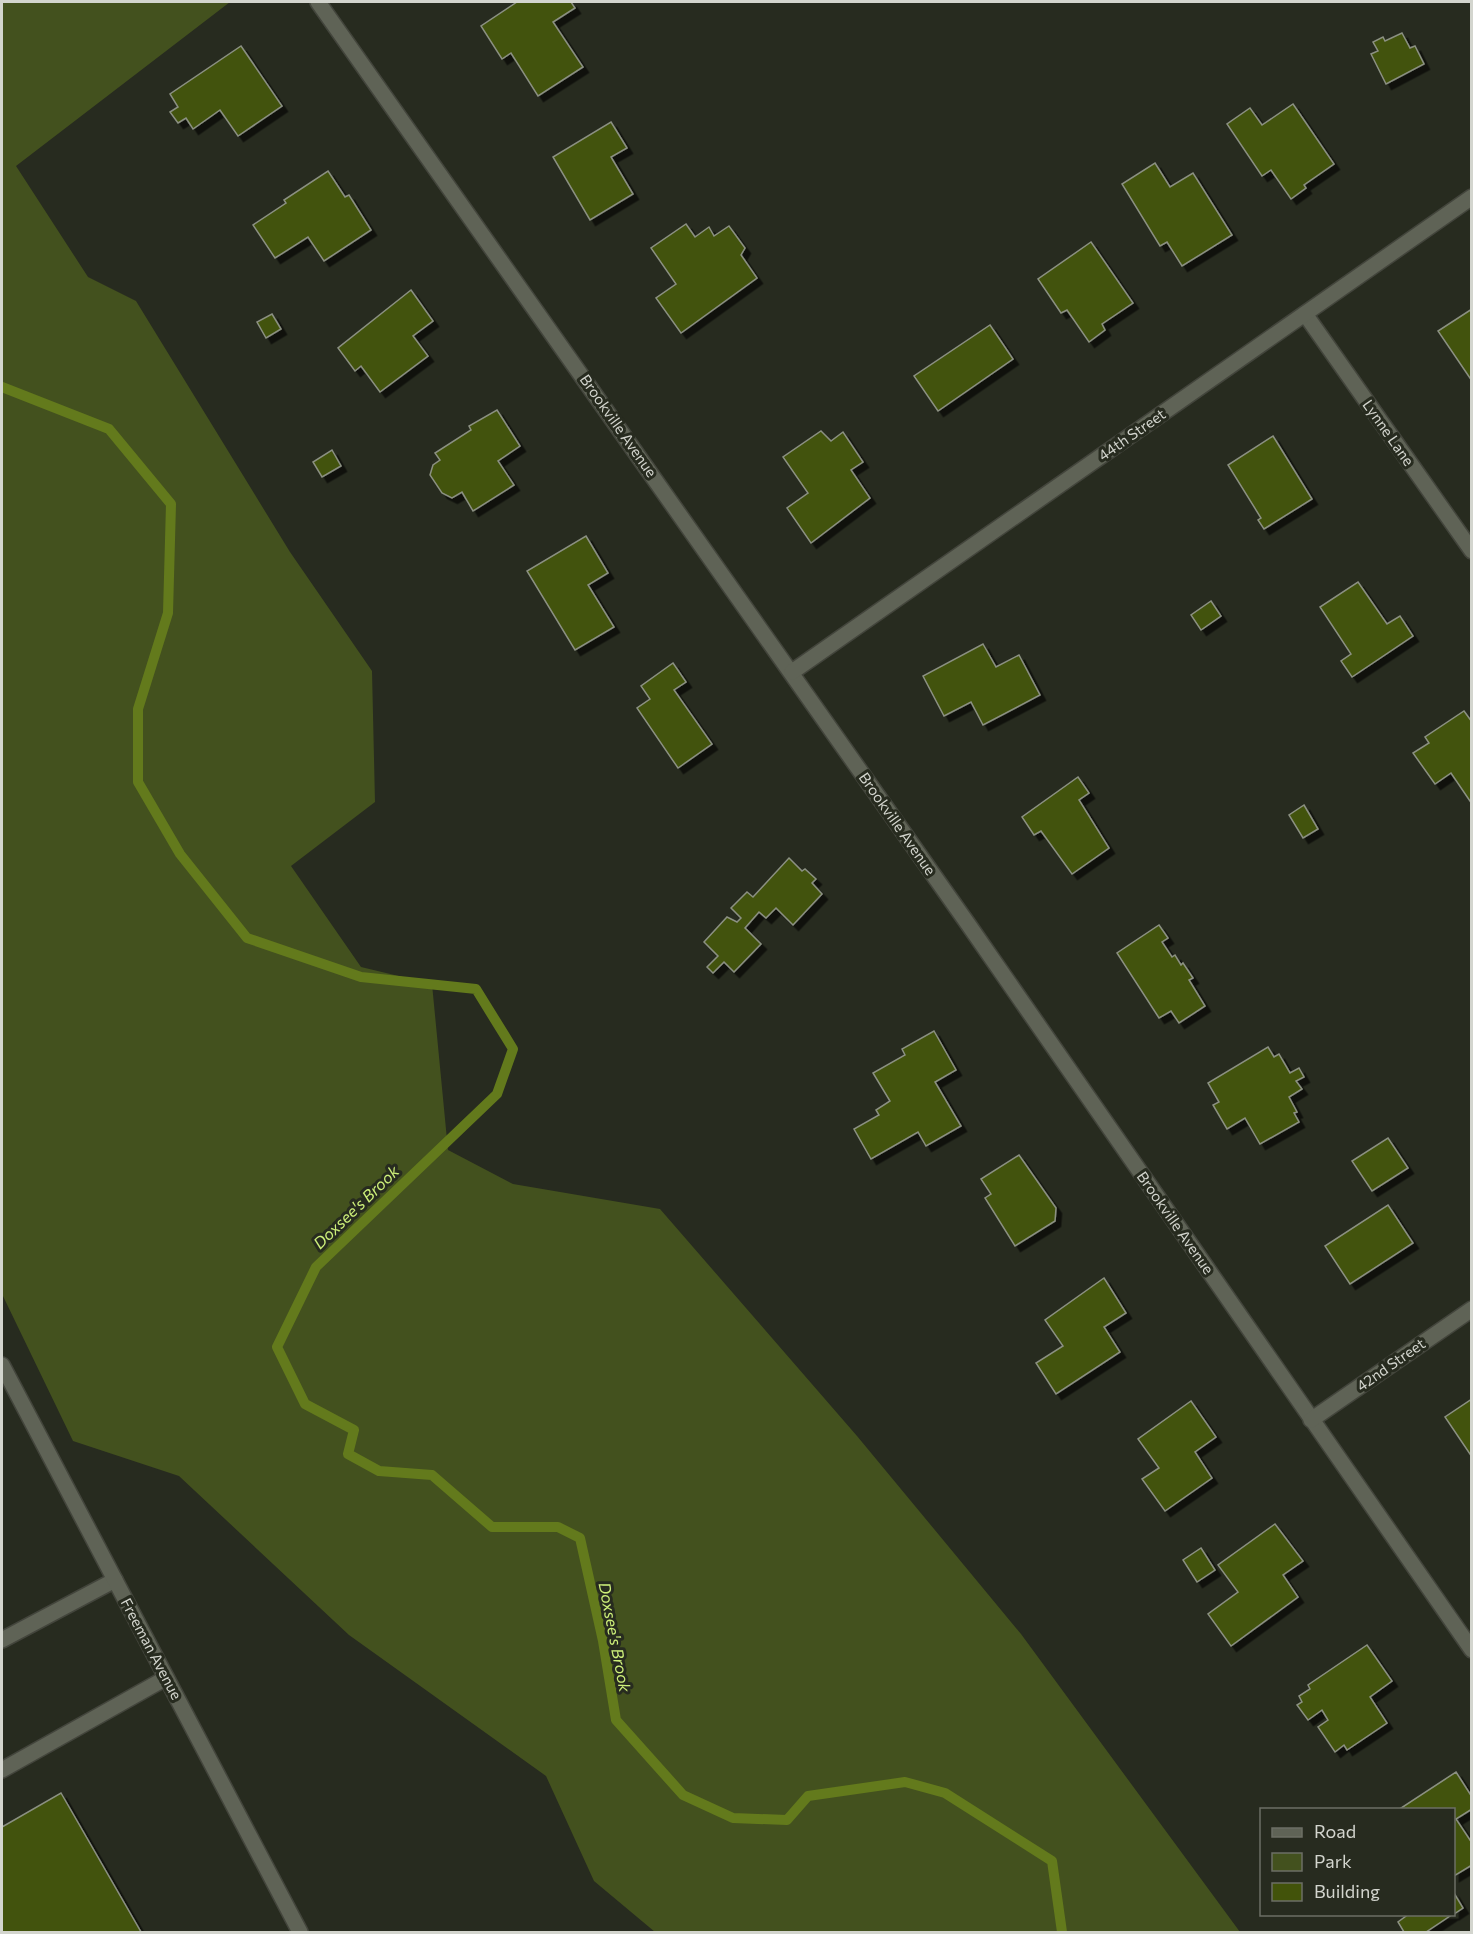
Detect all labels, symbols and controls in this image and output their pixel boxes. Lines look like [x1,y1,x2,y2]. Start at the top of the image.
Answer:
street label: Brookville Avenue [577,371,661,480]
street label: Lynne Lane [1359,396,1418,469]
street label: 44th Street [1094,404,1169,464]
street label: Brookville Avenue [856,769,940,878]
water label: Doxsee's Brook [309,1161,403,1252]
street label: Brookville Avenue [1134,1168,1218,1277]
street label: 42nd Street [1353,1334,1428,1394]
water label: Doxsee's Brook [596,1580,636,1694]
street label: Freeman Avenue [118,1595,186,1702]
legend [1260,1808,1455,1916]
text: Road [1314,1820,1356,1842]
text: Park [1314,1850,1352,1872]
text: Building [1314,1880,1380,1902]

